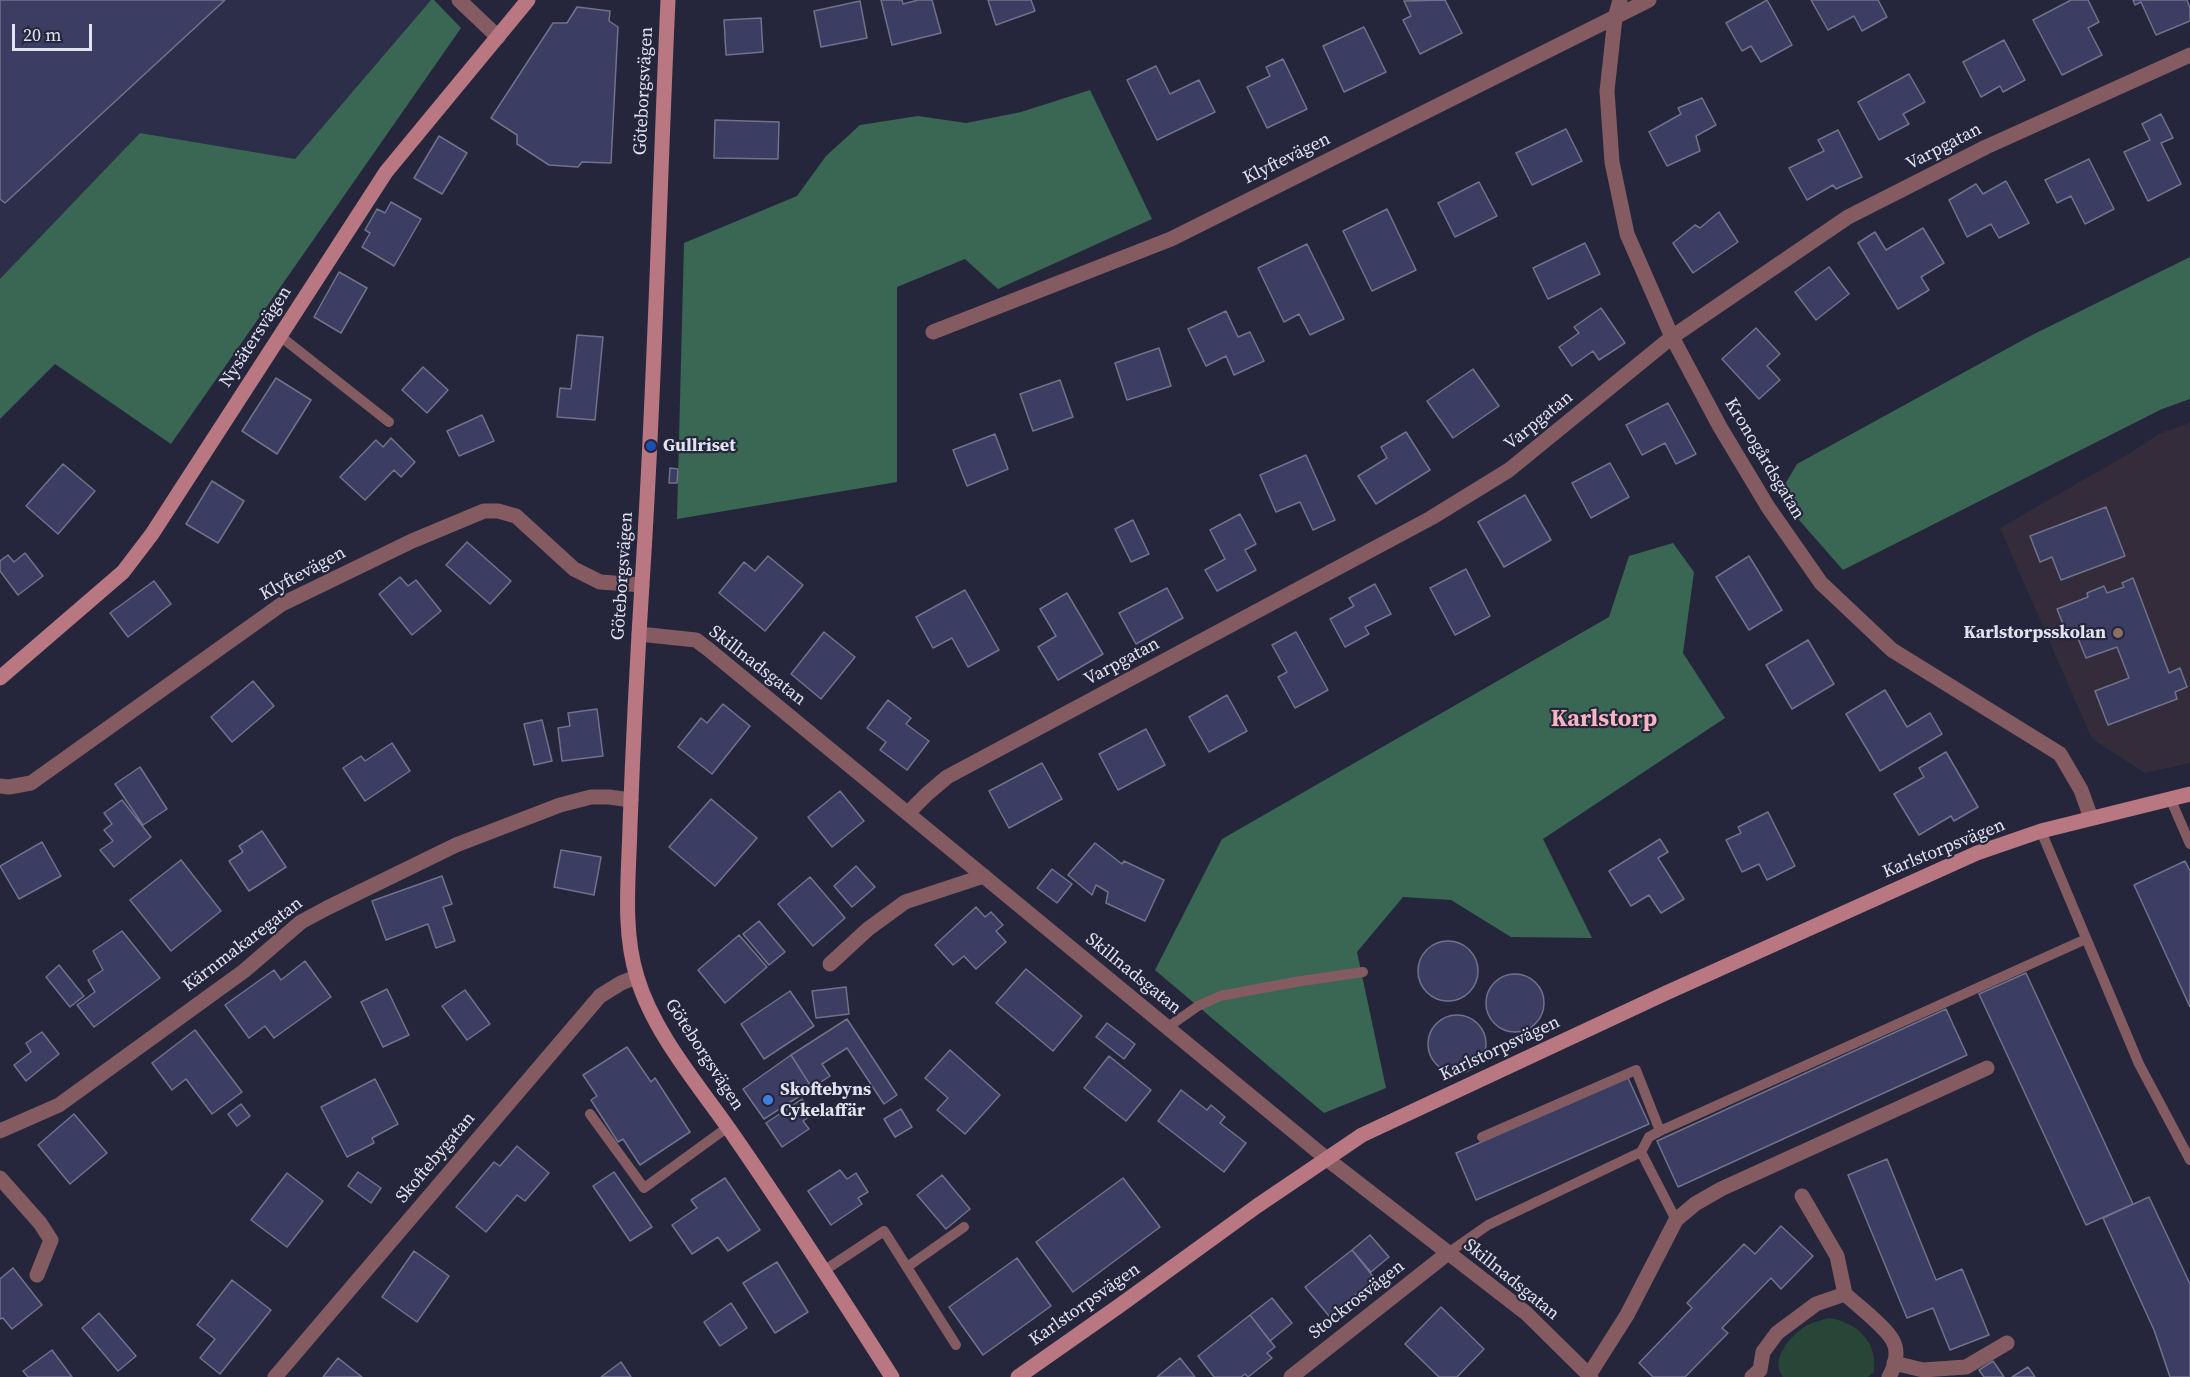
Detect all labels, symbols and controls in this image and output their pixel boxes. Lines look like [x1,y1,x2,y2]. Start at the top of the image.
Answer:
scale bar [15,12,94,50]
text: 20 m [23,22,61,47]
street label: Göteborgsvägen [630,26,658,156]
street label: Varpgatan [1903,119,1985,175]
street label: Klyftevägen [1240,129,1334,189]
street label: Nysätersvägen [215,282,297,392]
street label: Varpgatan [1500,387,1578,455]
street label: Kronogårdsgatan [1719,394,1809,524]
place label: Gullriset [663,435,736,457]
marker: Gullriset [644,439,658,453]
street label: Göteborgsvägen [608,511,638,641]
street label: Klyftevägen [256,542,350,606]
street label: Skillnadsgatan [704,621,810,711]
place label: Karlstorpsskolan [1963,622,2106,644]
marker: Karlstorpsskolan [2111,626,2125,640]
street label: Varpgatan [1081,633,1163,691]
district label: Karlstorp [1551,706,1657,734]
street label: Karlstorpsvägen [1880,815,2008,883]
street label: Kärnmakaregatan [179,893,307,997]
street label: Skillnadsgatan [1081,929,1185,1019]
street label: Göteborgsvägen [660,995,748,1115]
street label: Karlstorpsvägen [1436,1012,1564,1086]
place label: Skoftebyns Cykelaffär [780,1079,871,1122]
marker: Skoftebyns Cykelaffär [761,1093,775,1107]
street label: Skoftebygatan [392,1108,480,1208]
street label: Skillnadsgatan [1459,1235,1563,1325]
street label: Stockrosvägen [1305,1256,1409,1344]
street label: Karlstorpsvägen [1025,1259,1145,1351]

